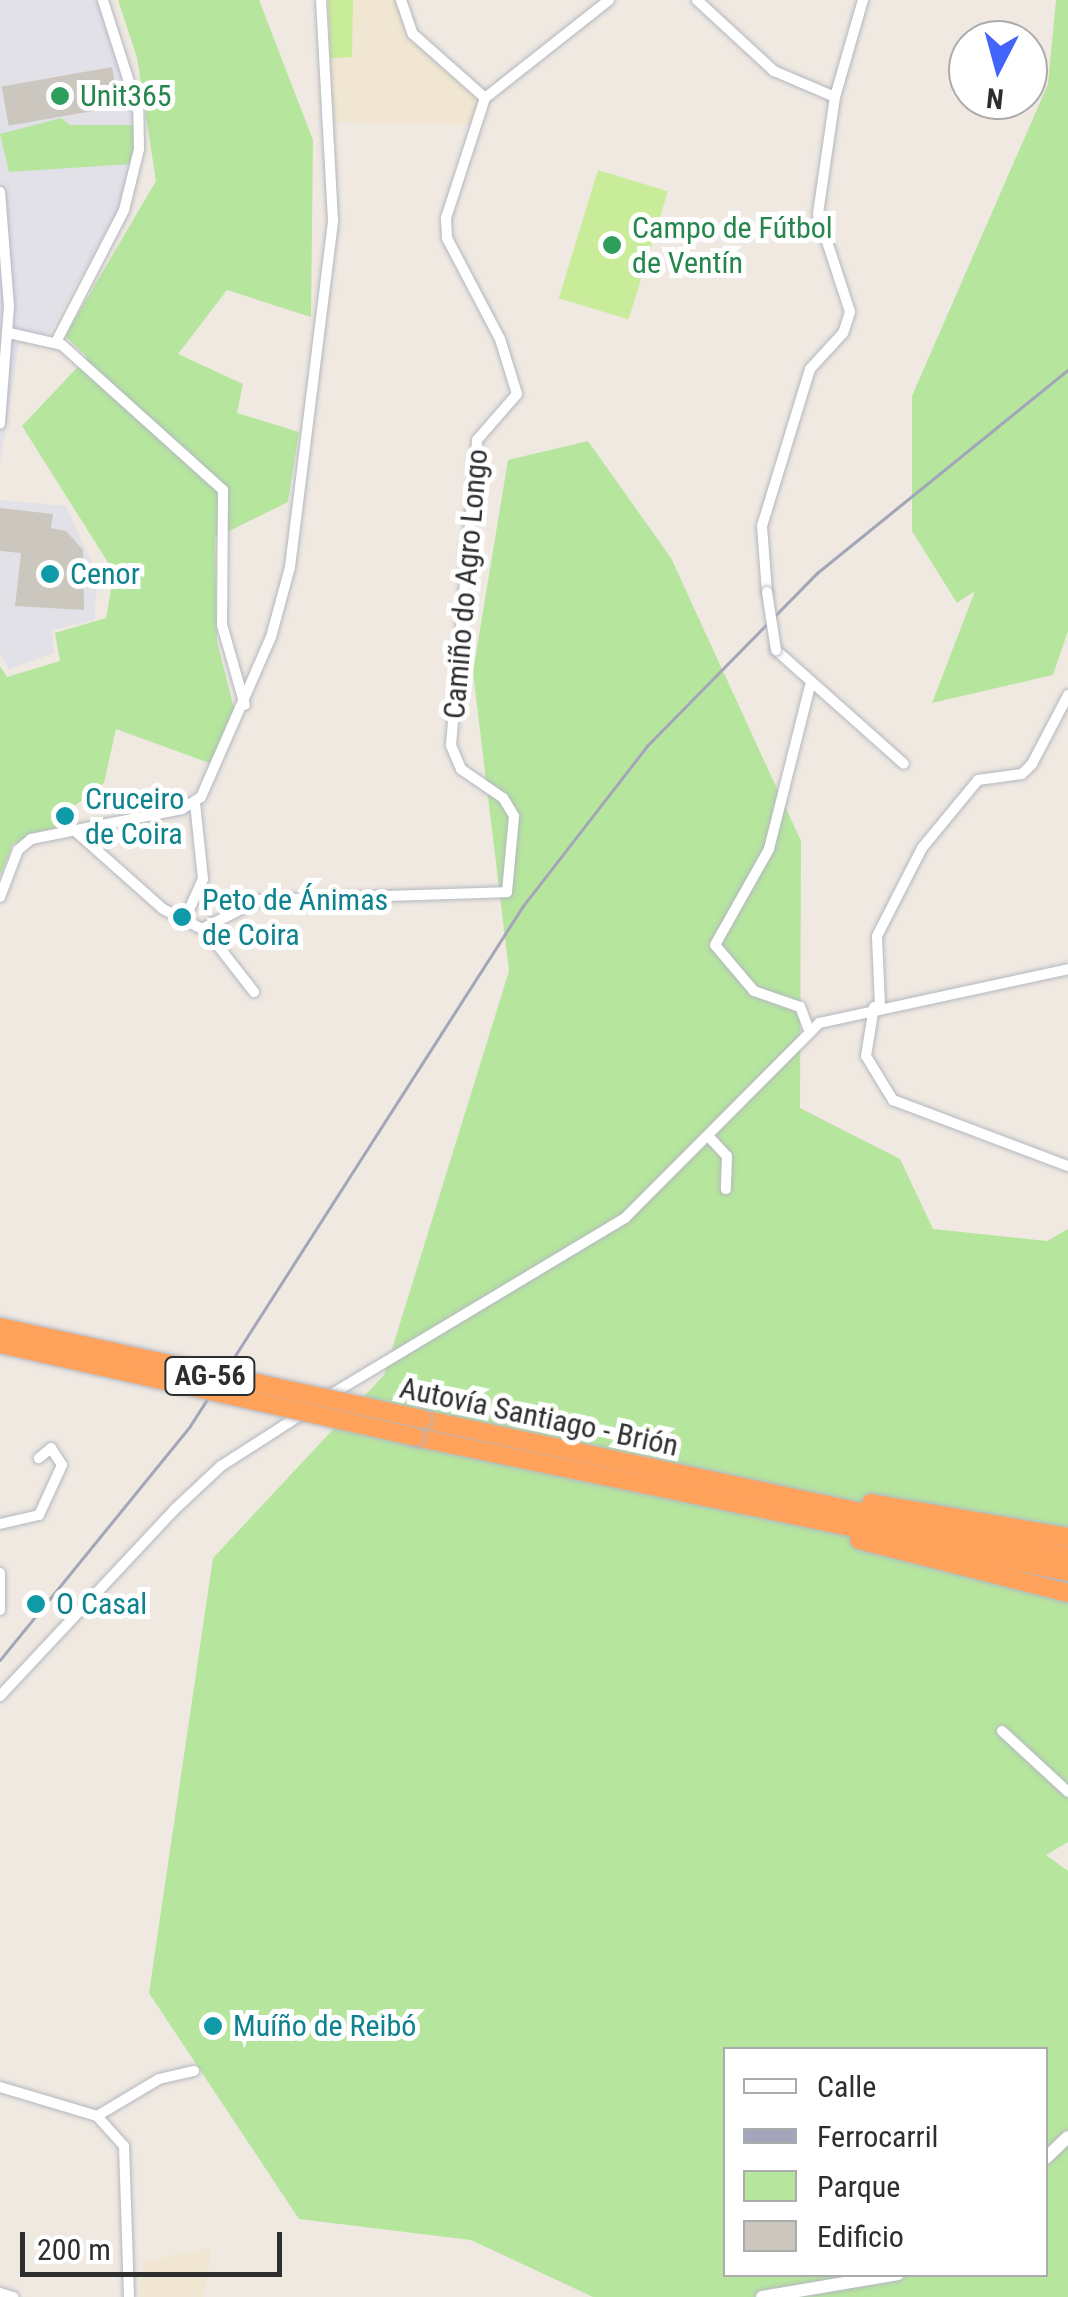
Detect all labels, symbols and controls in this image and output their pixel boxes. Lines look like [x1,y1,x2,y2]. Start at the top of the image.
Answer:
north arrow [948,20,1048,120]
place label: Unit365 [80,78,172,114]
text: N [985,81,1005,116]
marker: Unit365 [49,85,71,107]
place label: Campo de Fútbol de Ventín [632,210,833,280]
marker: Campo de Fútbol de Ventín [601,234,623,256]
street label: Camiño do Agro Longo [436,448,496,720]
place label: Cenor [70,556,140,592]
marker: Cenor [39,563,61,585]
place label: Cruceiro de Coira [85,781,184,852]
marker: Cruceiro de Coira [54,805,76,827]
place label: Peto de Ánimas de Coira [202,882,388,952]
marker: Peto de Ánimas de Coira [171,906,193,928]
road number: AG-56 [162,1353,258,1399]
street label: Autovía Santiago - Brión [396,1370,682,1464]
place label: O Casal [56,1586,147,1622]
marker: O Casal [25,1593,47,1615]
place label: Muíño de Reibó [233,2008,416,2044]
marker: Muíño de Reibó [202,2015,224,2037]
legend [723,2047,1048,2277]
text: Calle [817,2069,876,2104]
text: Ferrocarril [817,2119,939,2154]
text: Parque [817,2169,900,2204]
scale bar [25,2212,288,2274]
text: Edificio [817,2219,904,2254]
text: 200 m [37,2232,111,2267]

